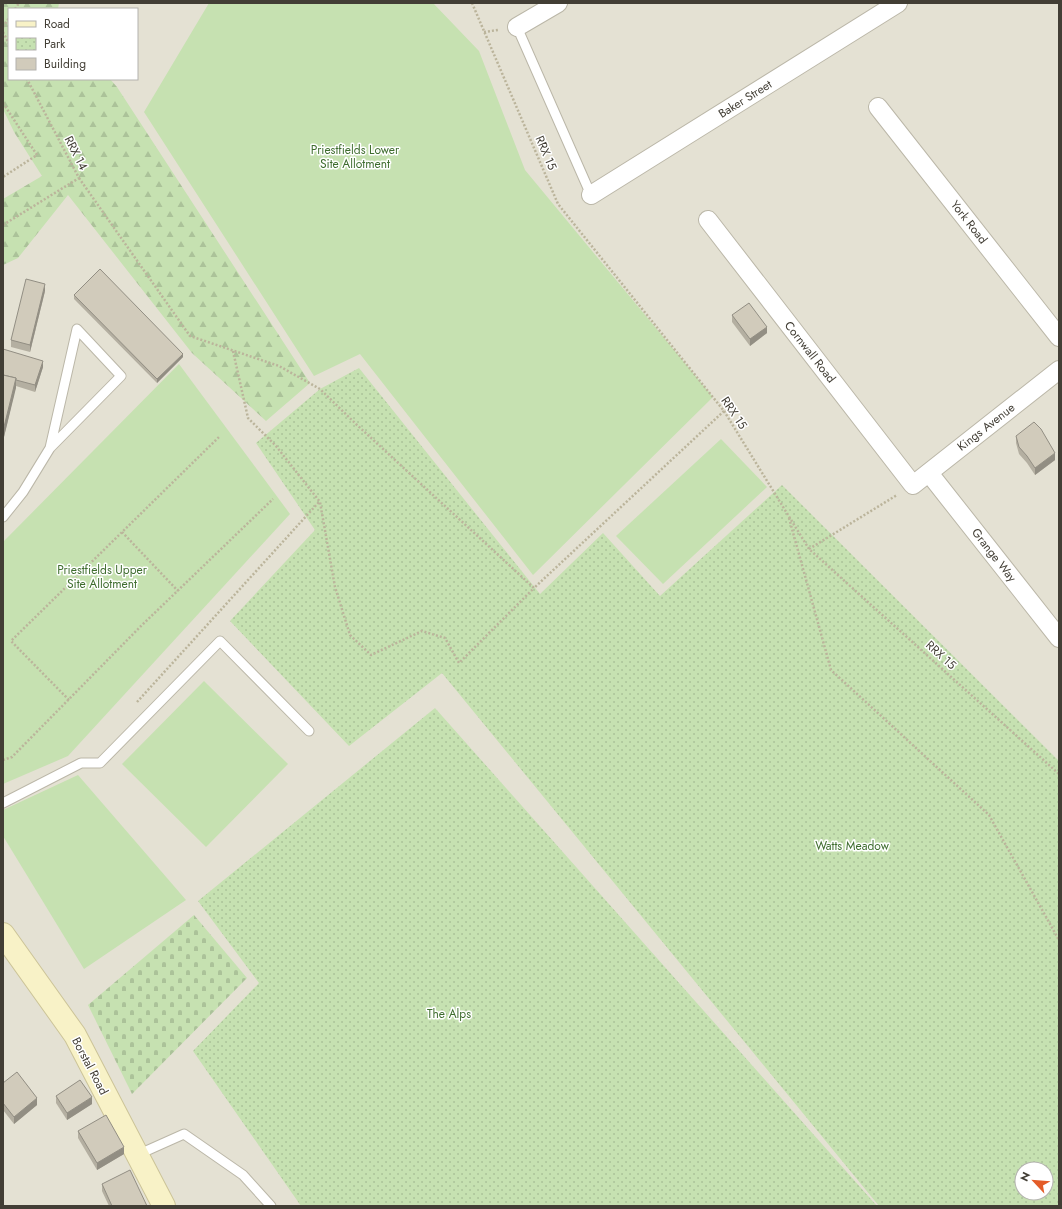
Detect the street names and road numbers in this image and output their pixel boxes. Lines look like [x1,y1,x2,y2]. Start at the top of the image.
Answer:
street label: Baker Street [715,75,775,123]
street label: RRX 14 [60,133,92,173]
street label: RRX 15 [531,133,561,173]
street label: York Road [946,196,992,248]
street label: Cornwall Road [780,317,840,387]
street label: RRX 15 [717,393,752,433]
street label: Kings Avenue [953,399,1019,455]
street label: Grange Way [967,524,1021,586]
street label: RRX 15 [922,636,961,674]
street label: Borstal Road [67,1034,113,1098]

